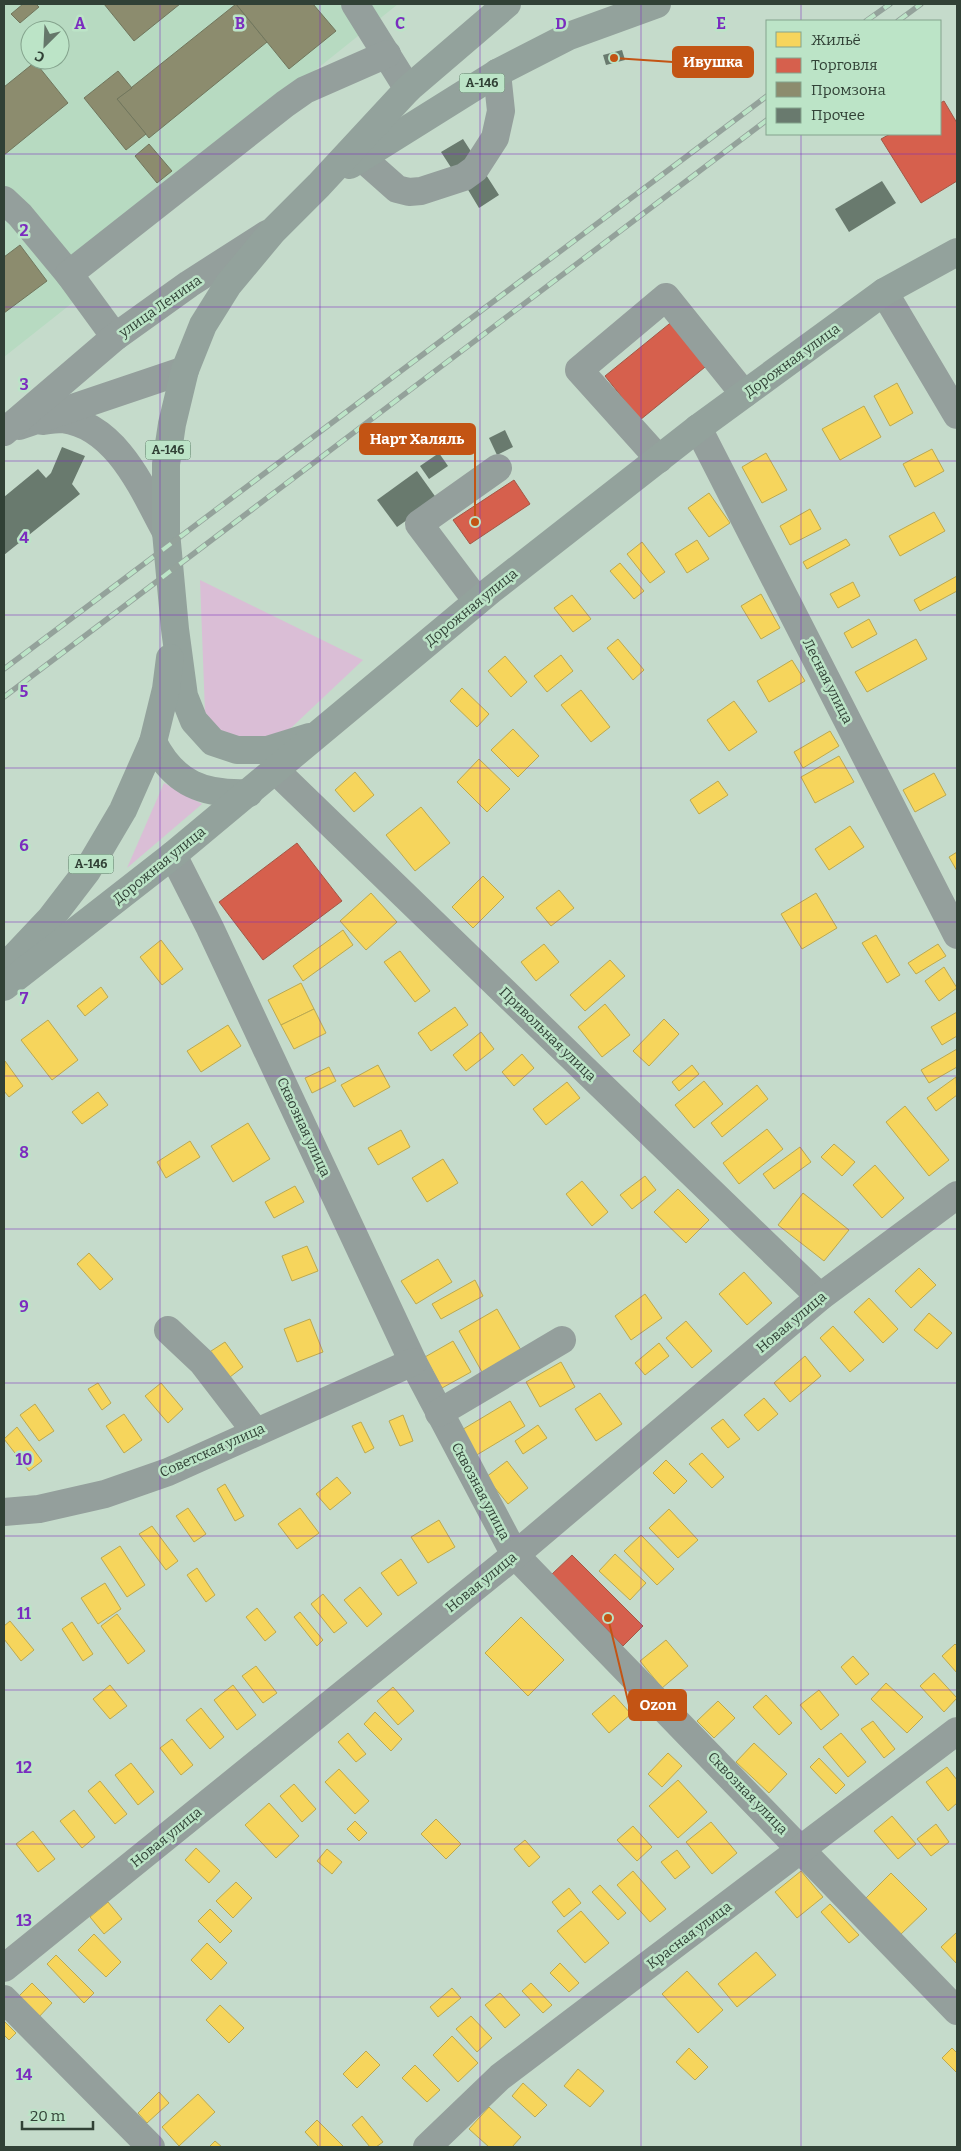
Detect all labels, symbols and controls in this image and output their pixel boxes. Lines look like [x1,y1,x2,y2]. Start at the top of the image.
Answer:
text: A [74,14,86,33]
text: B [235,14,245,33]
text: C [395,14,405,33]
text: D [555,14,567,33]
text: E [716,14,726,33]
north arrow [20,20,70,70]
legend [766,20,941,135]
text: Жильё [811,31,861,49]
text: С [32,47,47,66]
callout: Ивушка [673,47,753,77]
text: Ивушка [683,53,744,71]
text: Торговля [811,56,878,74]
road number: А-146 [460,74,504,92]
text: Промзона [811,81,886,99]
text: Прочее [811,106,865,124]
text: 2 [19,221,29,240]
street label: улица Ленина [115,271,205,342]
street label: Дорожная улица [741,320,844,401]
text: 3 [19,375,29,394]
callout: Нарт Халяль [360,424,475,454]
text: Нарт Халяль [370,430,464,448]
road number: А-146 [146,440,190,460]
text: 4 [19,528,29,547]
street label: Дорожная улица [422,565,521,650]
street label: Лесная улица [799,636,856,727]
text: 5 [20,682,29,701]
street label: Дорожная улица [110,823,209,908]
text: 6 [19,836,29,855]
road number: А-146 [68,854,114,874]
street label: Привольная улица [496,984,600,1085]
text: 7 [20,989,29,1008]
street label: Сквозная улица [273,1075,334,1180]
text: 8 [19,1143,29,1162]
street label: Новая улица [753,1288,830,1357]
text: 9 [19,1297,29,1316]
street label: Советская улица [157,1420,268,1481]
street label: Сквозная улица [448,1440,514,1543]
text: 10 [15,1450,33,1469]
street label: Новая улица [442,1548,520,1616]
text: 11 [17,1604,31,1623]
callout: Ozon [629,1690,686,1720]
text: Ozon [640,1696,677,1714]
street label: Сквозная улица [704,1749,792,1838]
text: 12 [16,1758,32,1777]
street label: Новая улица [127,1803,205,1871]
street label: Красная улица [644,1898,735,1973]
text: 13 [16,1911,32,1930]
text: 14 [16,2065,33,2084]
scale bar [22,2098,94,2130]
text: 20 m [30,2107,66,2125]

